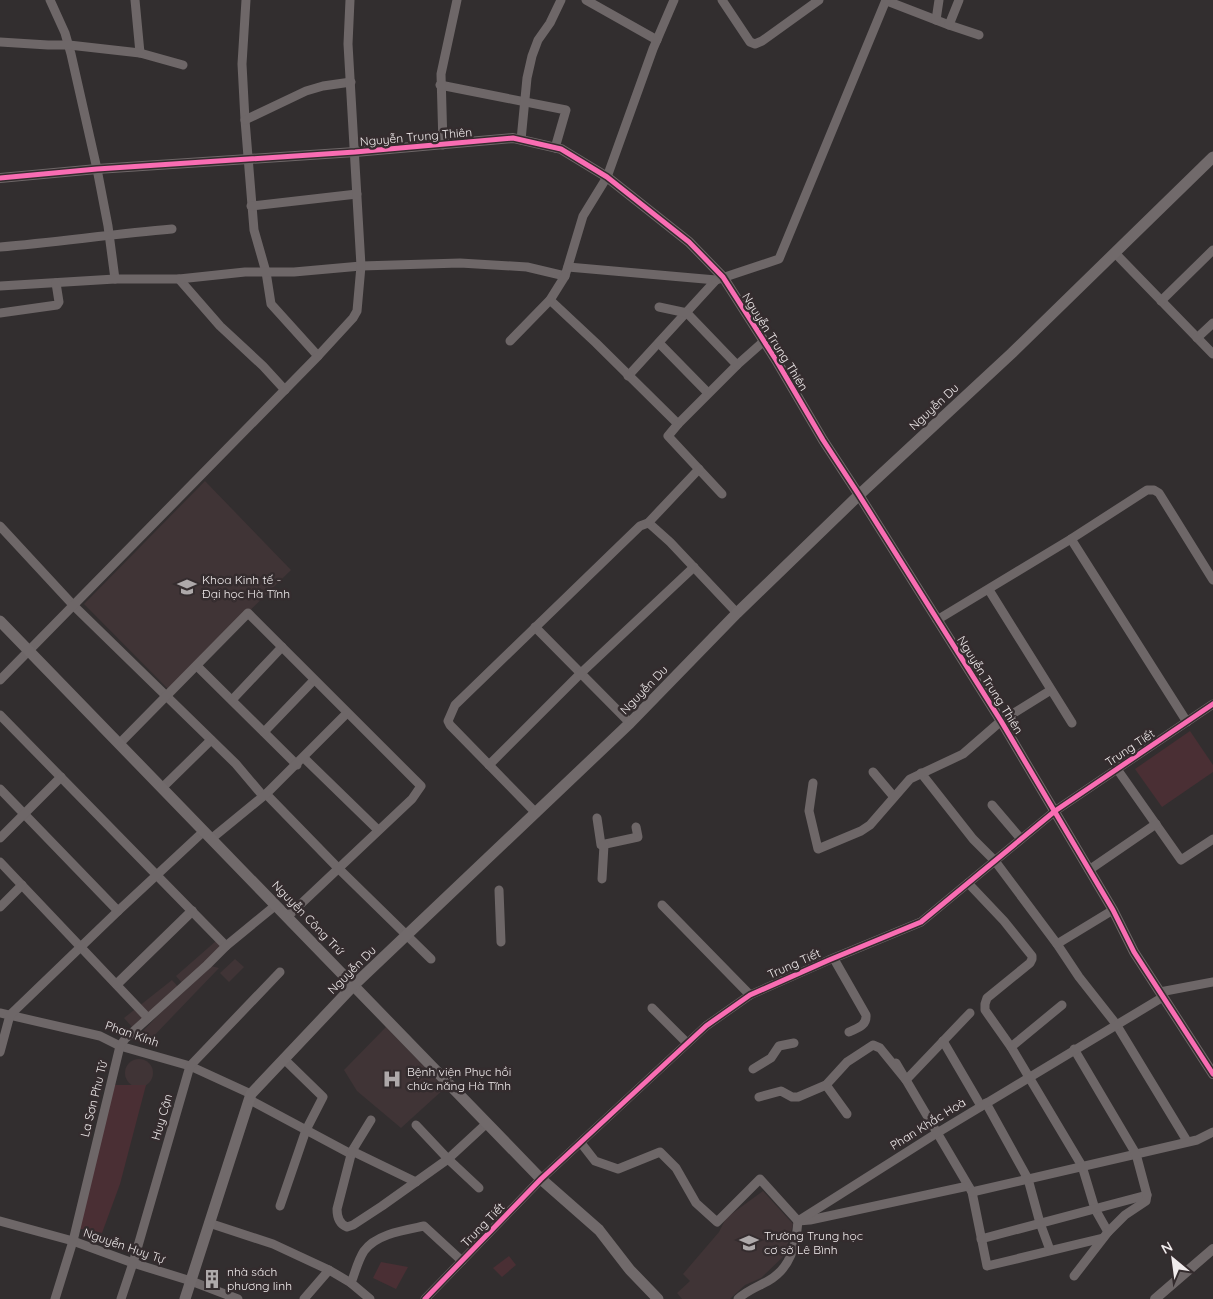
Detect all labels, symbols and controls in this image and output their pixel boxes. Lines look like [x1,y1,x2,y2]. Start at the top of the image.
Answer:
street label: Nguyễn Trung Thiên [359,124,473,149]
street label: Nguyễn Trung Thiên [739,290,812,394]
street label: Nguyễn Du [906,380,962,433]
place label: Khoa Kinh tế - Đại học Hà Tĩnh [202,572,290,601]
school or university icon: Khoa Kinh tế - Đại học Hà Tĩnh [176,576,198,598]
street label: Nguyễn Trung Thiên [954,633,1027,737]
street label: Nguyễn Du [617,662,671,717]
street label: Trung Tiết [1102,726,1157,770]
street label: Nguyễn Công Trứ [269,877,348,959]
street label: Nguyễn Du [324,942,379,997]
street label: Trung Tiết [765,945,823,982]
street label: Phan Kính [103,1017,161,1050]
street label: La Sơn Phu Tử [77,1058,110,1138]
place label: Bệnh viện Phục hồi chức năng Hà Tĩnh [407,1064,511,1093]
hospital icon: Bệnh viện Phục hồi chức năng Hà Tĩnh [381,1068,403,1090]
street label: Huy Cận [148,1092,175,1142]
street label: Phan Khắc Hoà [887,1094,968,1153]
street label: Trung Tiết [458,1199,508,1250]
street label: Nguyễn Huy Tự [82,1225,168,1267]
place label: Trường Trung học cơ sở Lê Bình [764,1228,863,1257]
school or university icon: Trường Trung học cơ sở Lê Bình [738,1232,760,1254]
north arrow [1148,1234,1198,1284]
text: N [1158,1237,1176,1258]
place label: nhà sách phương linh [227,1264,292,1293]
building icon: nhà sách phương linh [201,1268,223,1290]

